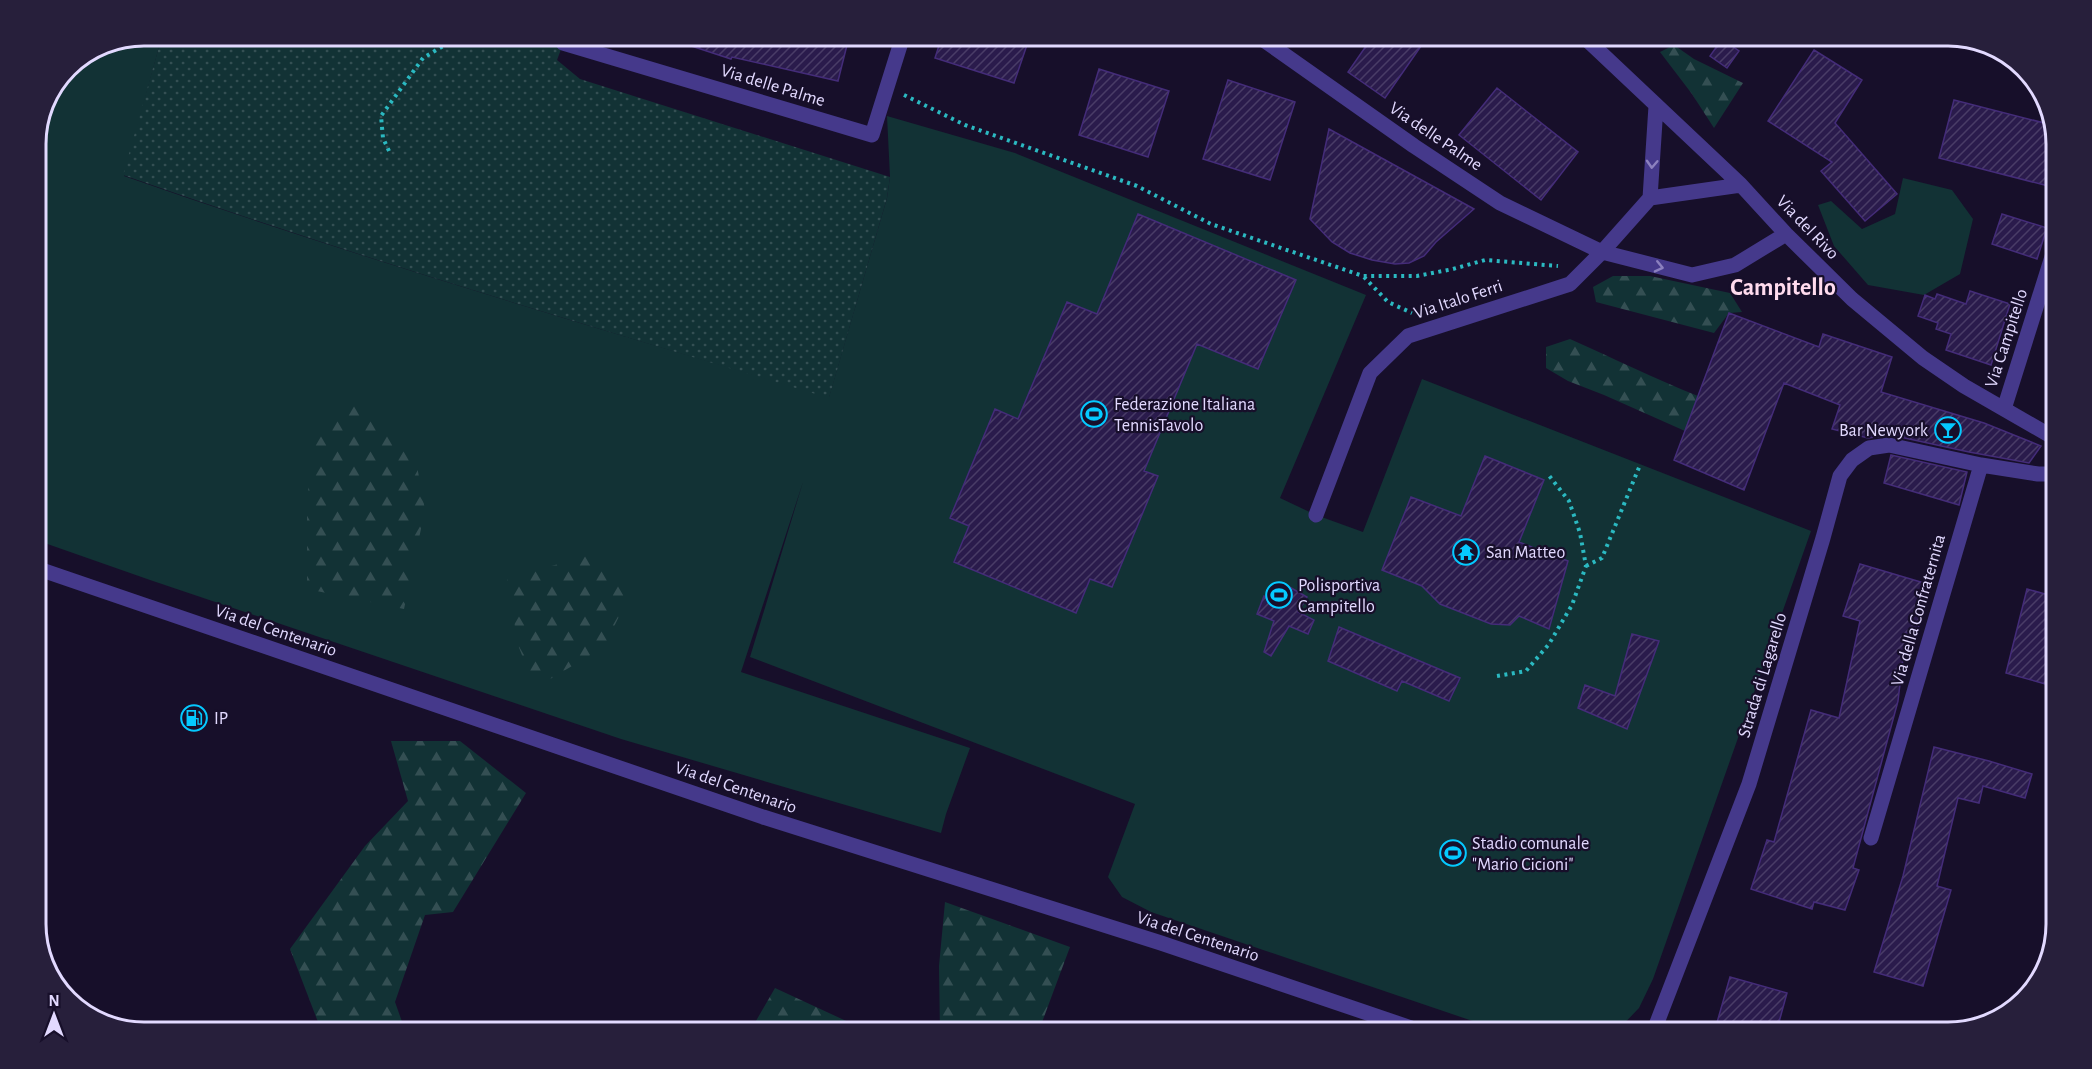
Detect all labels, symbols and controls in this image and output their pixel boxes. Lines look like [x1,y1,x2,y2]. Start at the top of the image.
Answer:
street label: Via delle Palme [718,62,827,110]
street label: Via delle Palme [1386,99,1485,174]
one-way arrow [1646,160,1659,169]
street label: Via del Rivo [1773,192,1842,263]
one-way arrow [1653,260,1663,273]
district label: Campitello [1730,276,1836,300]
street label: Via Italo Ferri [1412,277,1505,323]
street label: Via Campitello [1983,287,2031,390]
place label: Federazione Italiana TennisTavolo [1114,396,1255,435]
sports icon: Federazione Italiana TennisTavolo [1079,399,1109,429]
bar icon: Bar Newyork [1933,415,1963,445]
place label: Bar Newyork [1839,422,1929,440]
street label: Via della Confraternita [1889,532,1949,688]
temple icon: San Matteo [1451,537,1481,567]
place label: San Matteo [1486,544,1565,562]
place label: Polisportiva Campitello [1298,577,1380,616]
sports icon: Polisportiva Campitello [1264,580,1294,610]
street label: Via del Centenario [212,602,339,660]
street label: Strada di Lagarello [1735,610,1791,740]
fuel station icon: IP [179,703,209,733]
place label: IP [214,710,228,728]
street label: Via del Centenario [672,759,799,817]
place label: Stadio comunale "Mario Cicioni" [1472,835,1589,874]
sports icon: Stadio comunale "Mario Cicioni" [1438,838,1468,868]
street label: Via del Centenario [1134,909,1261,965]
north arrow [24,985,84,1045]
text: N [48,993,60,1009]

